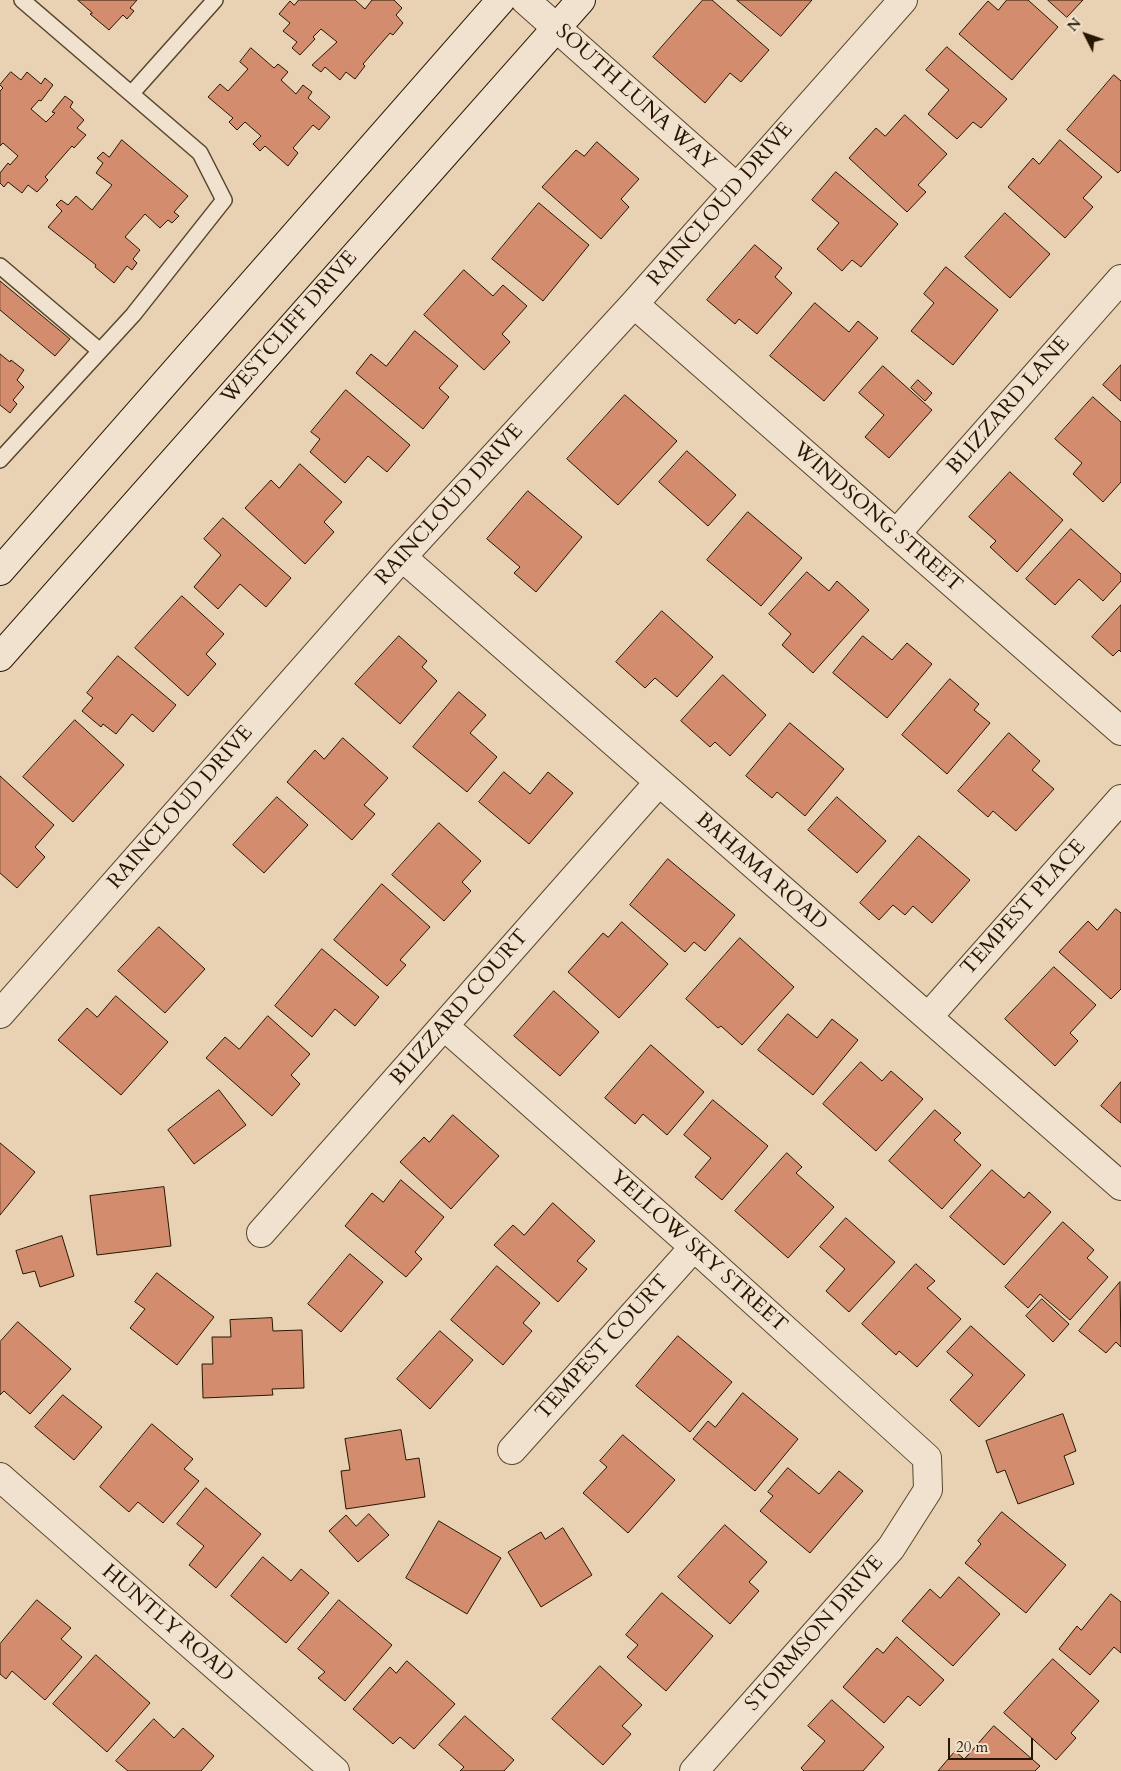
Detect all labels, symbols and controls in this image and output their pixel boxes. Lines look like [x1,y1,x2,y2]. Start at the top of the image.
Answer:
north arrow [1061,10,1111,60]
text: N [1063,14,1085,36]
street label: SOUTH LUNA WAY [550,20,720,176]
street label: RAINCLOUD DRIVE [643,118,799,292]
street label: WESTCLIFF DRIVE [217,246,363,410]
street label: BLIZZARD LANE [942,332,1076,480]
street label: RAINCLOUD DRIVE [371,419,529,591]
street label: WINDSONG STREET [787,438,967,598]
street label: RAINCLOUD DRIVE [103,721,259,895]
street label: BAHAMA ROAD [690,808,832,936]
street label: TEMPEST PLACE [956,835,1092,981]
street label: BLIZZARD COURT [386,925,534,1091]
street label: YELLOW SKY STREET [604,1166,792,1338]
street label: TEMPEST COURT [531,1270,675,1426]
street label: STORMSON DRIVE [741,1551,889,1717]
street label: HUNTLY ROAD [96,1560,238,1688]
scale bar [951,1728,1036,1760]
text: 20 m [956,1737,988,1757]

